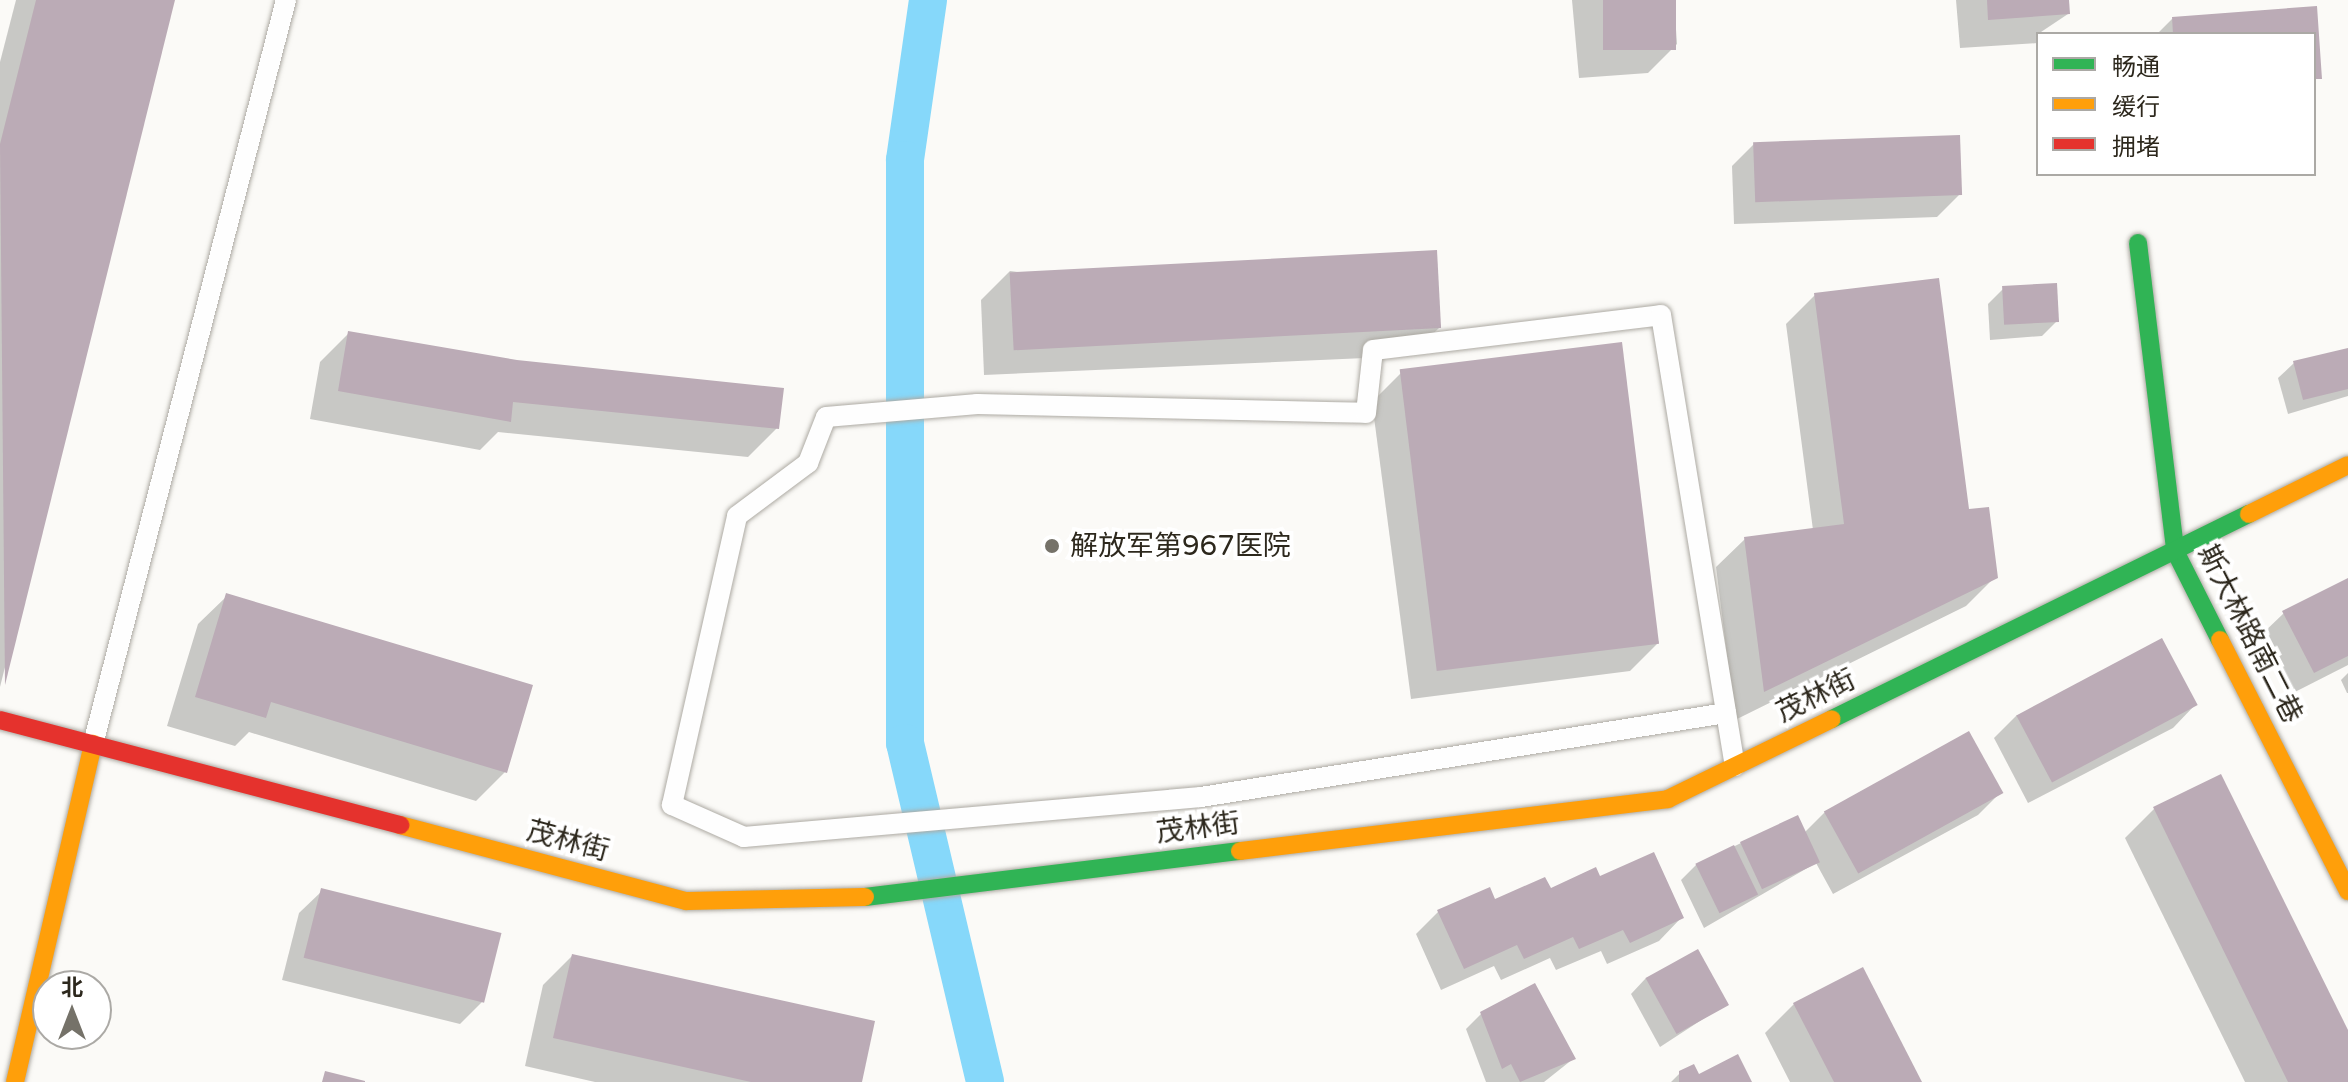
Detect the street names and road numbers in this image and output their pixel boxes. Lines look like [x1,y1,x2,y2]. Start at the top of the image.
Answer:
street label: 斯大林路南二巷 [2191,539,2309,729]
street label: 茂林街 [1771,662,1861,730]
street label: 茂林街 [1154,806,1242,850]
street label: 茂林街 [523,814,613,868]

